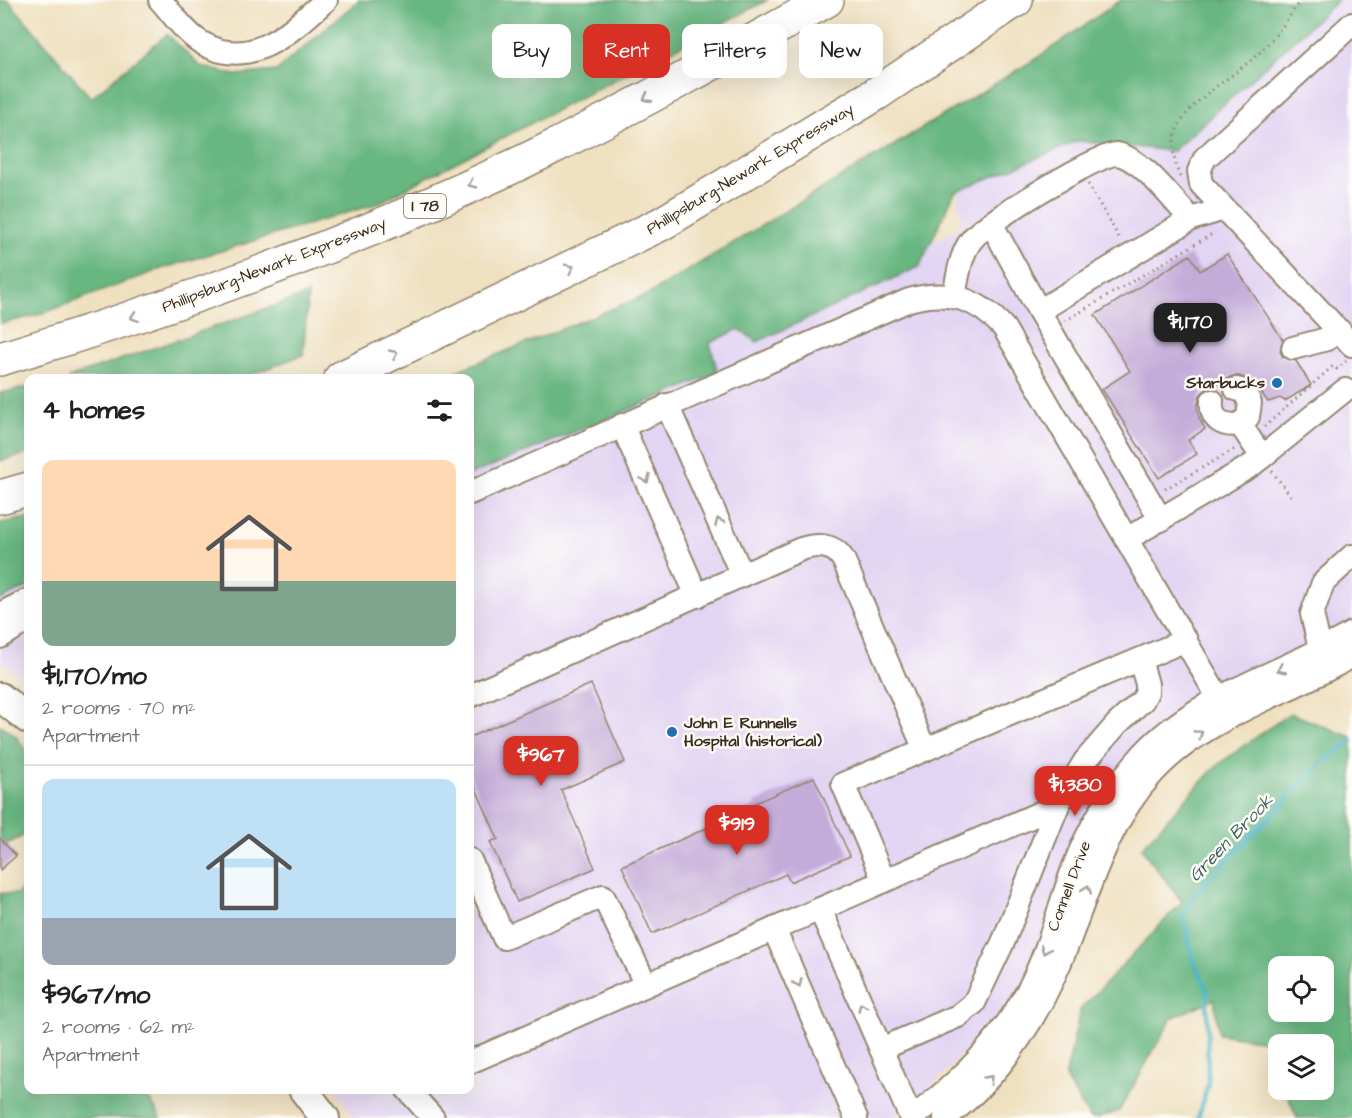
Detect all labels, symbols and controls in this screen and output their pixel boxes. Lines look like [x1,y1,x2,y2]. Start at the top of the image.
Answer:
chip: Buy [492,24,571,78]
chip: Rent [583,24,670,78]
chip: Filters [682,24,787,78]
chip: New [799,24,883,78]
one-way arrow [642,91,653,102]
street label: Phillipsburg-Newark Expressway [642,98,858,241]
one-way arrow [467,177,478,189]
road number: I 78 [404,194,446,218]
street label: Phillipsburg-Newark Expressway [159,212,390,319]
one-way arrow [563,264,574,276]
pin: $1,170 [1141,303,1239,354]
text: $1,170 [1168,308,1212,336]
one-way arrow [129,310,140,323]
one-way arrow [388,349,399,361]
place label: Starbucks [1185,372,1265,394]
marker: Starbucks [1270,376,1284,390]
text: 4 homes [42,392,145,428]
icon: filters [423,394,456,427]
one-way arrow [639,472,651,483]
icon: home [195,499,303,607]
one-way arrow [714,517,726,528]
text: $1,170/mo [42,658,147,694]
one-way arrow [1276,661,1287,673]
text: 2 rooms · 70 m² [42,694,195,722]
place label: John E Runnells Hospital (historical) [683,712,822,752]
text: Apartment [42,722,140,750]
marker: John E Runnells Hospital (historical) [665,725,679,739]
one-way arrow [1193,730,1204,741]
pin: $967 [505,736,577,787]
text: $967 [517,741,565,769]
pin: $1,380 [1026,766,1124,817]
text: $1,380 [1048,771,1102,799]
water label: Green Brook [1183,788,1280,887]
pin: $919 [701,805,773,856]
text: $919 [719,810,755,838]
icon: home [195,818,303,926]
street label: Connell Drive [1042,837,1096,934]
one-way arrow [1080,884,1093,895]
one-way arrow [1040,944,1053,955]
map controls [1268,956,1334,1100]
button: locate [1268,956,1334,1022]
one-way arrow [790,976,802,987]
text: $967/mo [42,977,150,1013]
one-way arrow [857,1002,869,1013]
text: 2 rooms · 62 m² [42,1013,194,1041]
button: layers [1268,1034,1334,1100]
text: Apartment [42,1041,140,1069]
one-way arrow [981,1076,992,1087]

